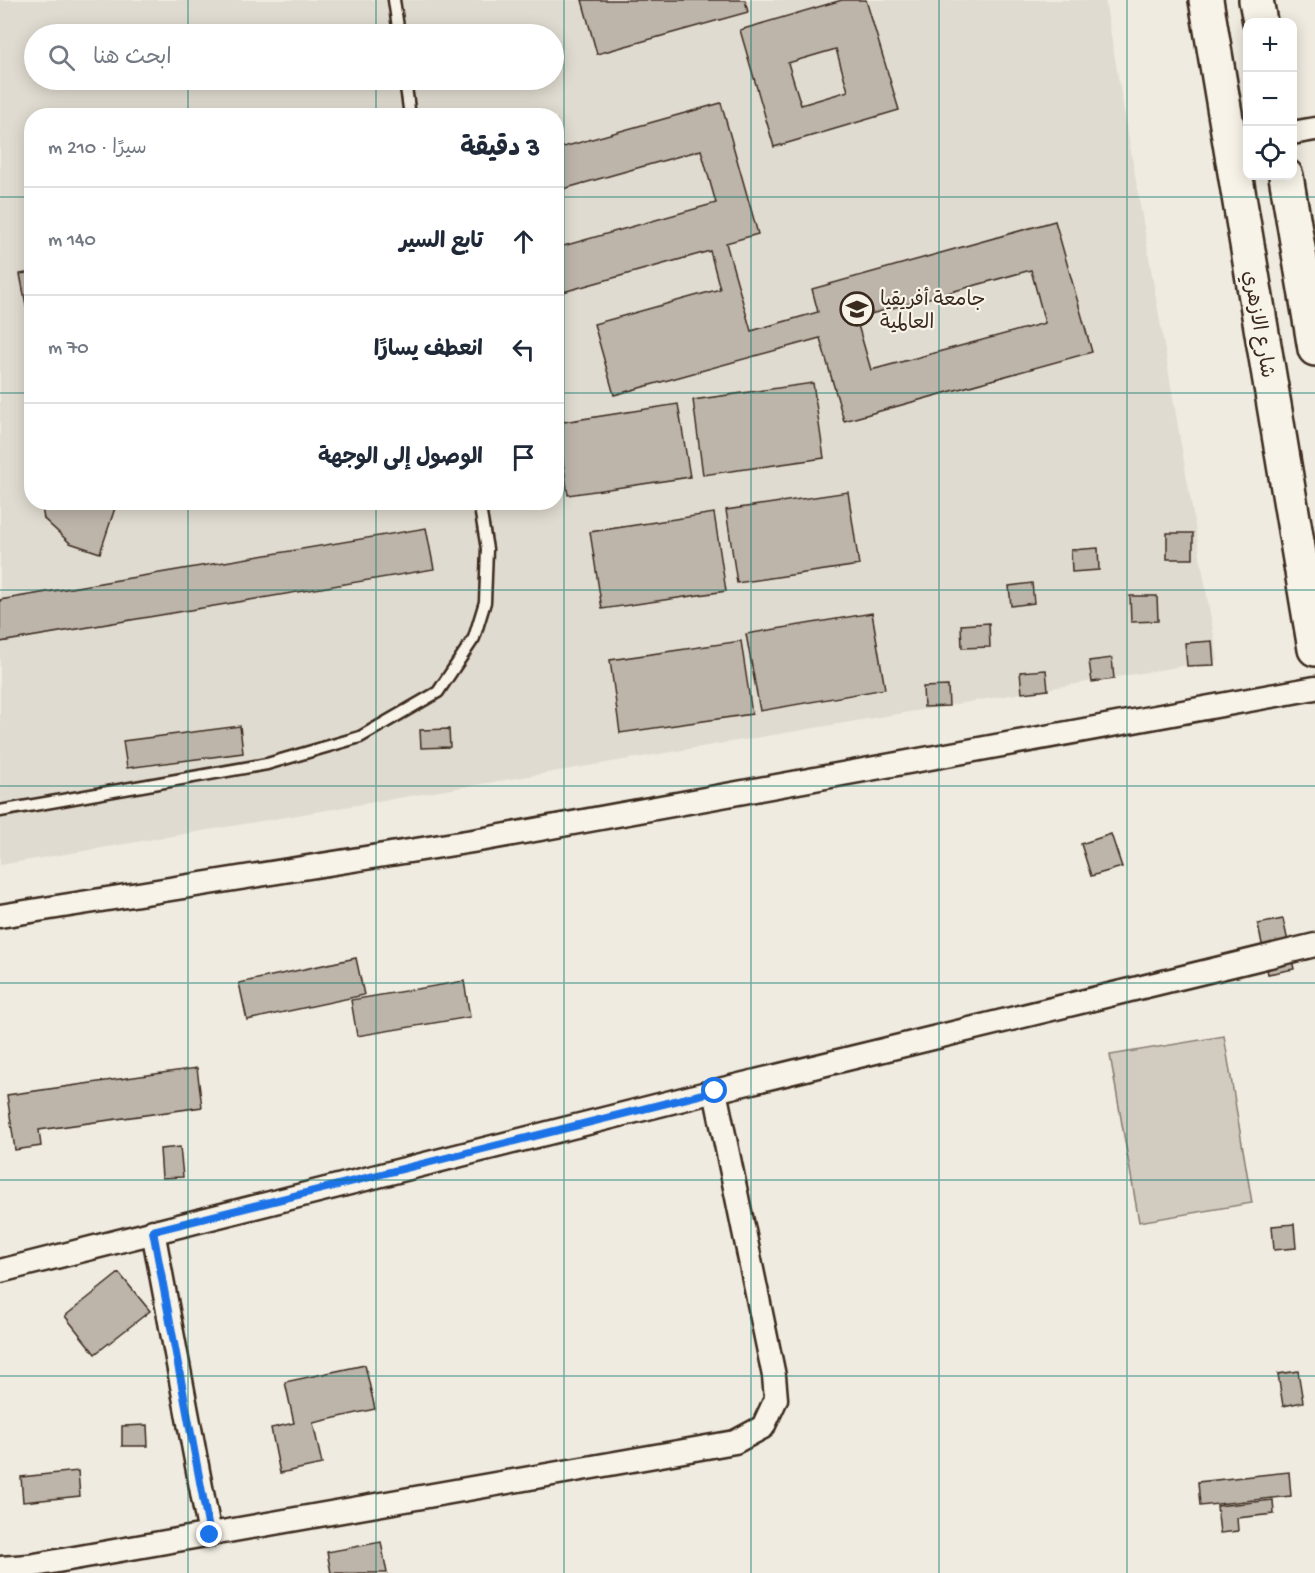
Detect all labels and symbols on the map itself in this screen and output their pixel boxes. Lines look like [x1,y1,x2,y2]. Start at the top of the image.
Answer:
street label: شارع الازهري [1236,269,1278,380]
place label: جامعة أفريقيا العالمية [880,287,986,336]
school or university icon: جامعة أفريقيا العالمية [839,291,875,327]
route start [701,1077,727,1103]
route end [196,1521,222,1547]

